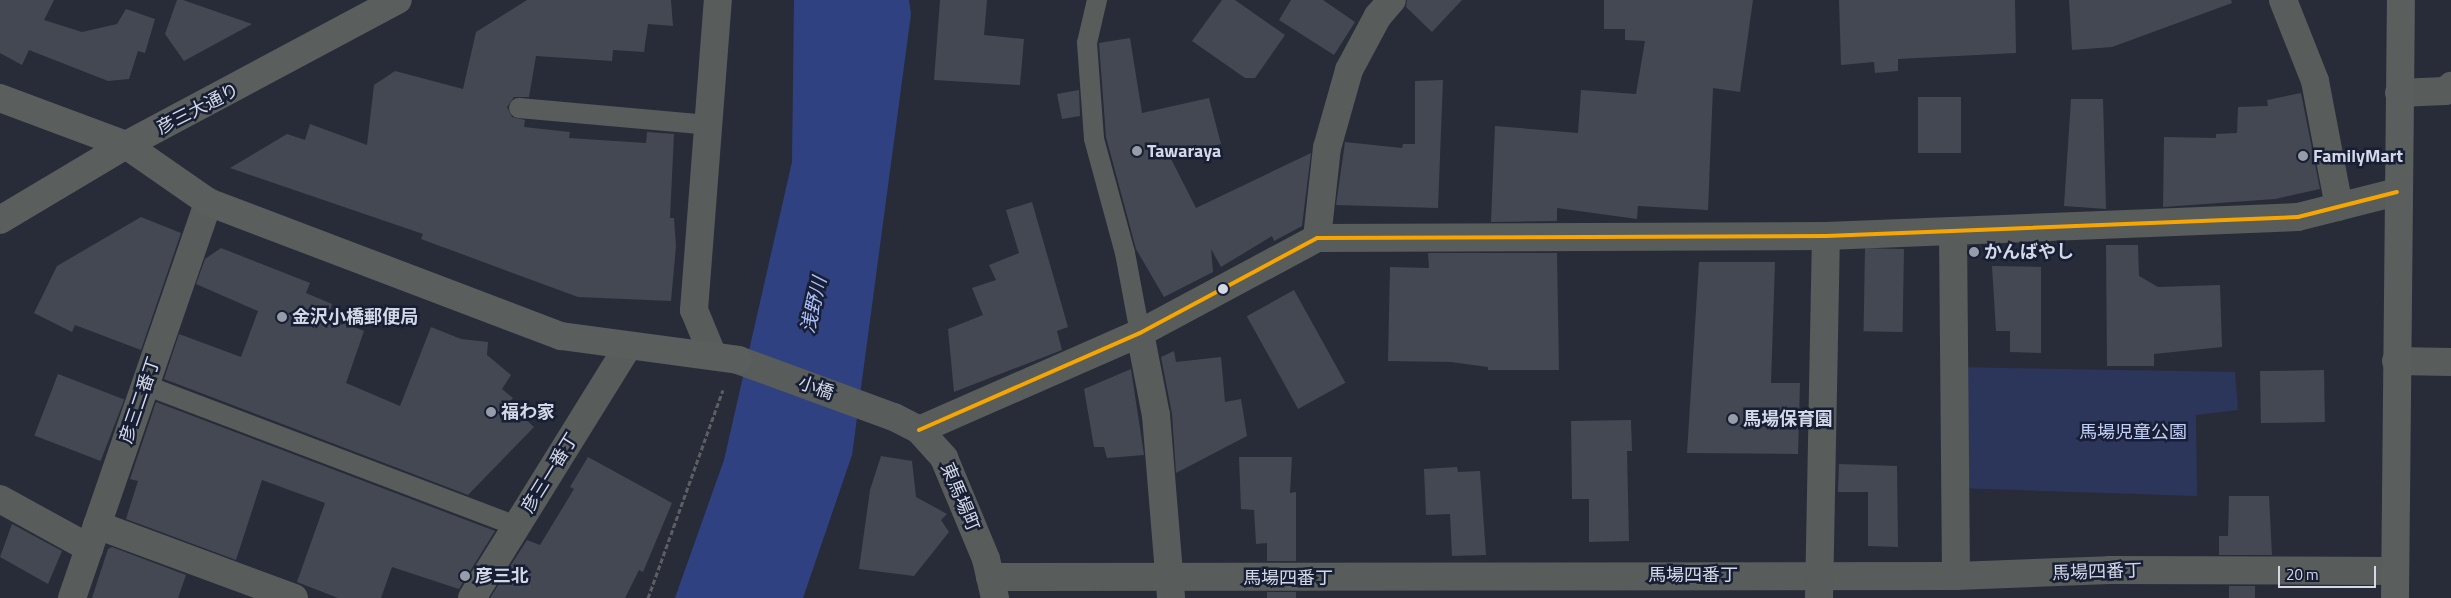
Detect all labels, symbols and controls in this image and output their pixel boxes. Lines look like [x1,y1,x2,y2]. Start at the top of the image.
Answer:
street label: 彦三大通り [153,79,243,139]
place label: Tawaraya [1147,140,1221,162]
marker: Tawaraya [1131,145,1143,157]
place label: FamilyMart [2313,145,2403,167]
marker: FamilyMart [2297,150,2309,162]
place label: かんばやし [1984,241,2074,263]
marker: かんばやし [1968,246,1980,258]
water label: 浅野川 [795,275,831,335]
unlabelled marker [1218,284,1228,294]
place label: 金沢小橋郵便局 [292,306,418,328]
marker: 金沢小橋郵便局 [276,311,288,323]
street label: 彦三二番丁 [115,354,165,446]
street label: 小橋 [795,372,837,404]
place label: 福わ家 [501,401,555,423]
marker: 福わ家 [485,406,497,418]
place label: 馬場保育園 [1743,408,1833,430]
marker: 馬場保育園 [1727,413,1739,425]
park label: 馬場児童公園 [2079,421,2187,443]
street label: 彦三一番丁 [517,429,583,517]
street label: 東馬場町 [936,460,984,534]
scale bar [2281,556,2378,588]
street label: 馬場四番丁 [2052,560,2142,584]
text: 20 m [2286,563,2319,586]
street label: 馬場四番丁 [1648,564,1738,586]
place label: 彦三北 [475,565,529,587]
street label: 馬場四番丁 [1243,567,1333,589]
marker: 彦三北 [459,570,471,582]

